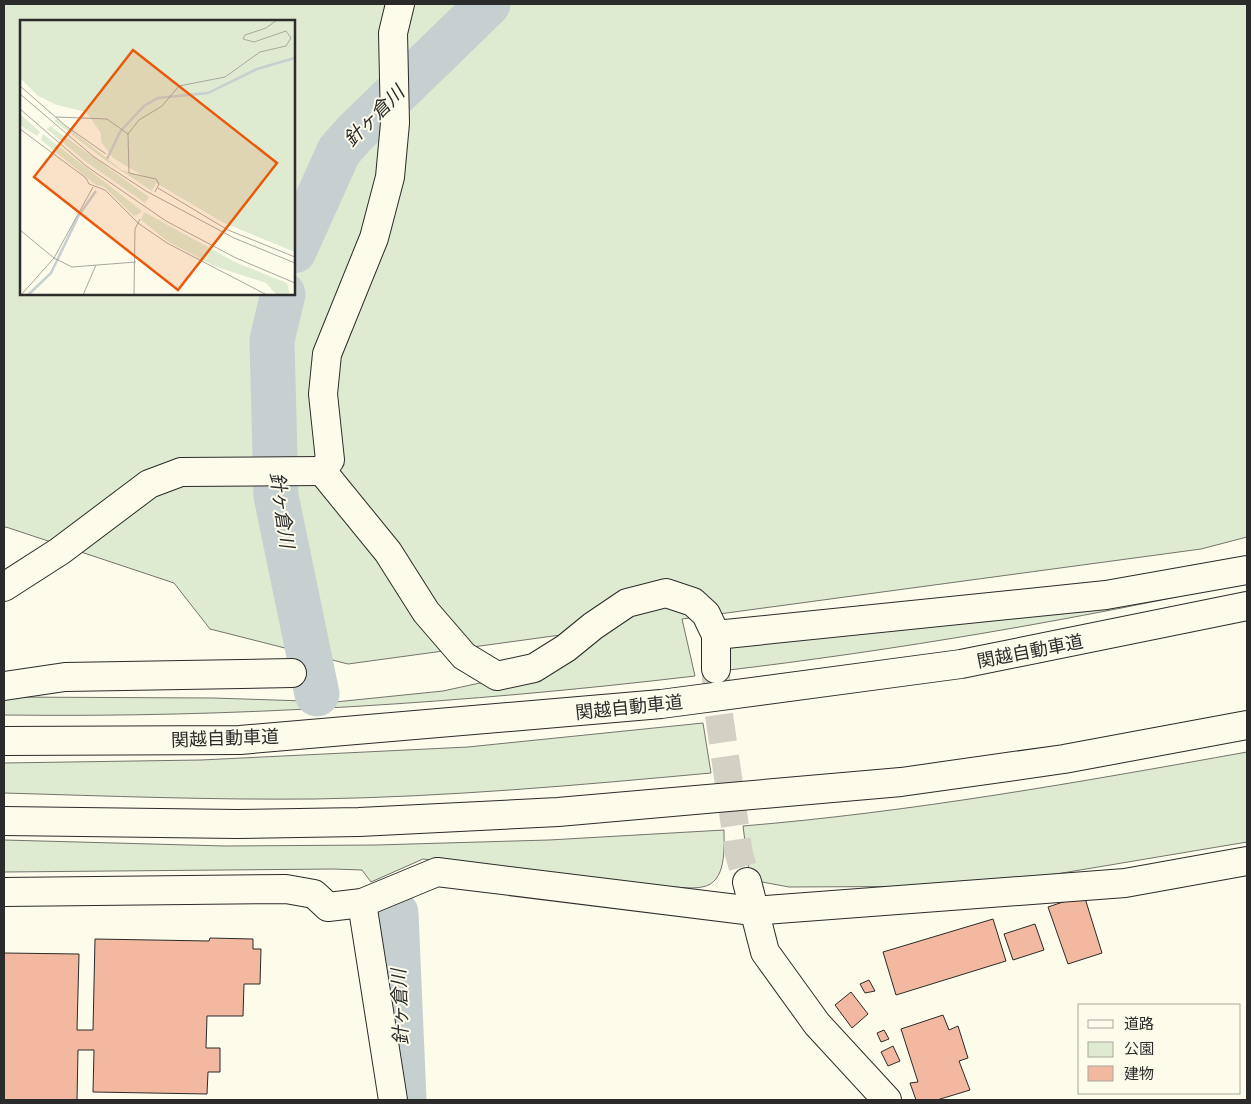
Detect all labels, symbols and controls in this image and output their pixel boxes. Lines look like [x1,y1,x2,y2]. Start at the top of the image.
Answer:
inset map [20,20,295,295]
water label: 針ヶ倉川 [339,80,410,151]
water label: 針ヶ倉川 [265,471,299,551]
street label: 関越自動車道 [975,630,1085,672]
street label: 関越自動車道 [574,691,684,723]
street label: 関越自動車道 [171,726,279,750]
water label: 針ヶ倉川 [387,967,413,1045]
legend [1078,1004,1241,1094]
text: 道路 [1124,1015,1154,1033]
text: 公園 [1124,1040,1154,1058]
text: 建物 [1124,1065,1154,1083]

